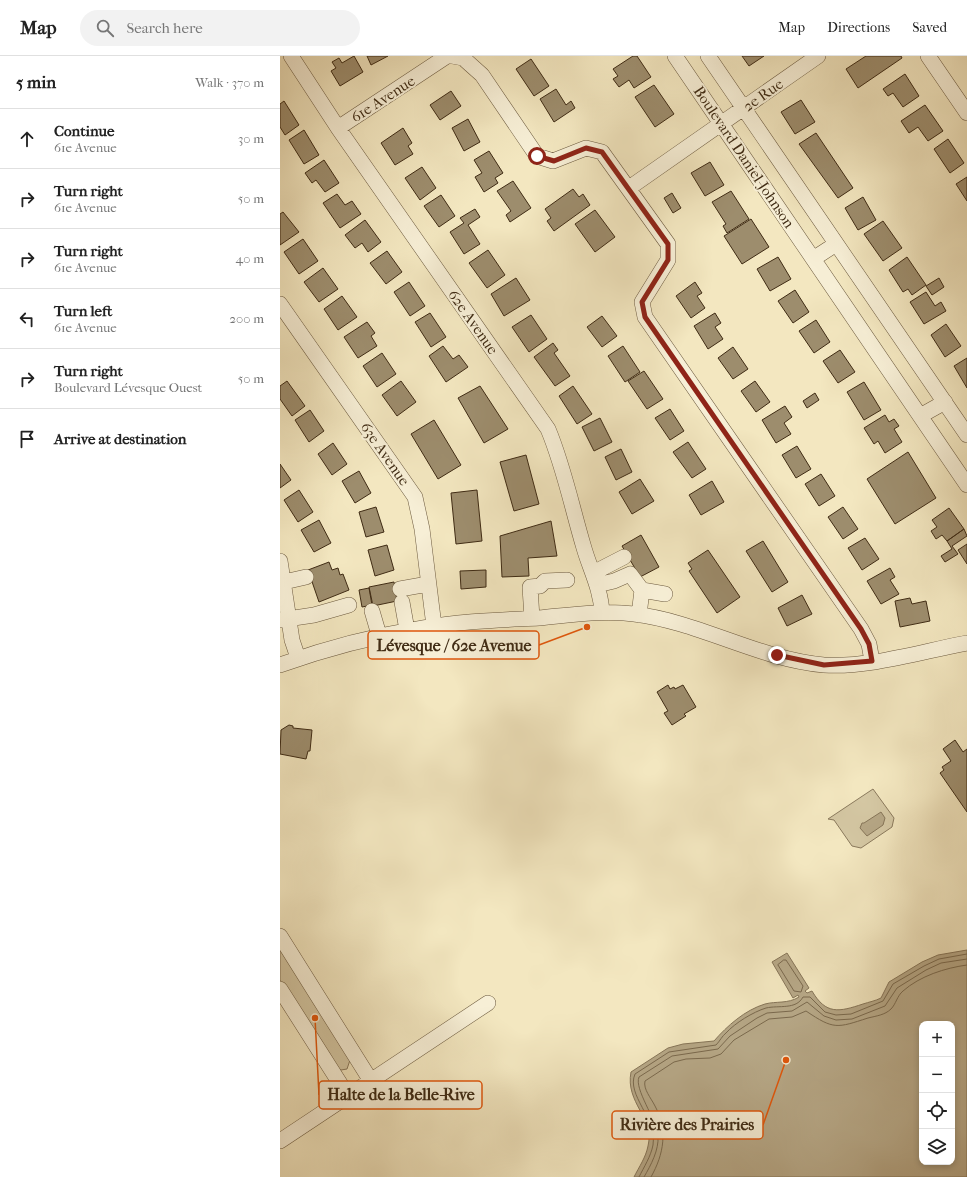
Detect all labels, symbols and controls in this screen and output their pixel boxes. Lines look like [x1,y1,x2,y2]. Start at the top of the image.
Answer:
search box [80,10,360,46]
text: Map [20,17,56,39]
icon: search [94,17,116,39]
text: Search here [126,19,203,37]
text: Map [778,19,805,36]
text: Directions [827,19,890,36]
text: Saved [912,19,947,36]
street label: 61e Avenue [348,71,419,126]
text: 5 min [16,72,56,92]
street label: 2e Rue [739,74,787,115]
text: Walk · 370 m [195,75,264,90]
street label: Boulevard Daniel-Johnson [690,83,798,232]
text: Continue [54,122,114,140]
icon: ahead [16,128,38,150]
text: 30 m [238,131,264,146]
text: 61e Avenue [54,140,117,155]
route start [528,147,546,165]
text: Turn right [54,182,123,200]
icon: right [16,188,38,210]
text: 50 m [238,191,264,206]
text: 61e Avenue [54,200,117,215]
text: Turn right [54,242,123,260]
icon: right [16,248,38,270]
text: 40 m [236,251,264,266]
text: 61e Avenue [54,260,117,275]
street label: 62e Avenue [444,286,502,358]
text: Turn left [54,302,112,320]
icon: left [16,308,38,330]
text: 200 m [229,311,264,326]
text: 61e Avenue [54,320,117,335]
text: Turn right [54,362,123,380]
icon: right [16,368,38,390]
text: 50 m [238,371,264,386]
text: Boulevard Lévesque Ouest [54,380,202,395]
street label: 63e Avenue [357,419,414,490]
icon: arrive [16,428,38,450]
text: Arrive at destination [54,430,186,448]
callout: Lévesque / 62e Avenue [368,631,539,659]
text: Lévesque / 62e Avenue [377,636,531,656]
route end [768,646,786,664]
map controls [919,1021,955,1165]
button: + [919,1021,955,1057]
button: − [919,1057,955,1093]
callout: Halte de la Belle-Rive [319,1081,482,1109]
text: Halte de la Belle-Rive [327,1085,475,1104]
button: locate [919,1093,955,1129]
callout: Rivière des Prairies [612,1111,763,1139]
text: Rivière des Prairies [620,1115,754,1134]
button: layers [919,1129,955,1165]

